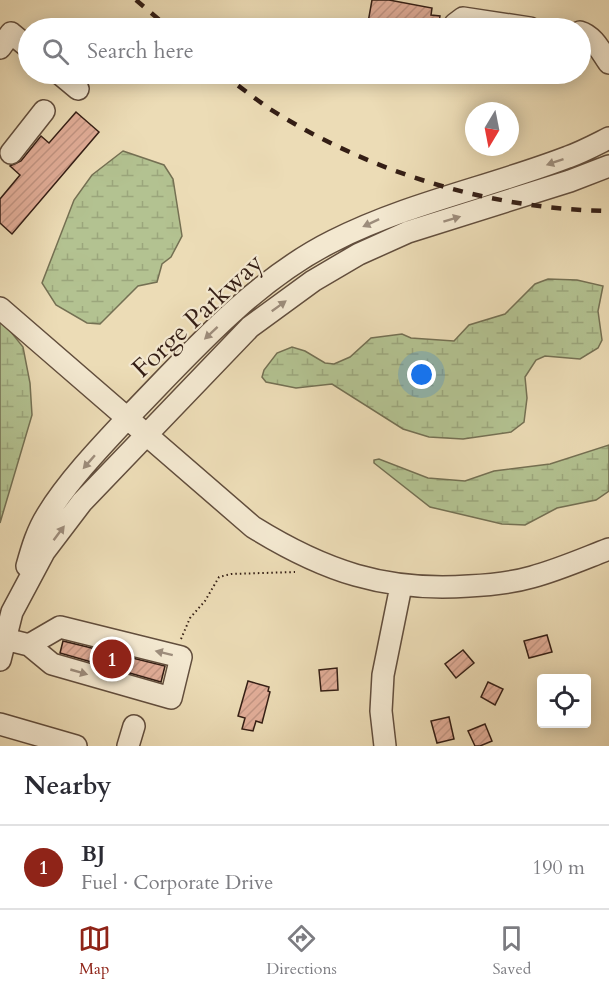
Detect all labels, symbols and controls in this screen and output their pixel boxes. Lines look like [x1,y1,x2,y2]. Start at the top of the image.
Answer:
search box [18,18,591,84]
icon: search [39,35,72,68]
text: Search here [87,36,194,66]
north arrow [465,102,519,156]
one-way arrow [546,157,564,167]
one-way arrow [443,214,461,223]
one-way arrow [362,219,379,228]
street label: Forge Parkway [124,245,271,385]
one-way arrow [271,300,287,312]
one-way arrow [203,326,218,340]
your location [407,360,436,389]
one-way arrow [83,454,96,469]
one-way arrow [52,526,64,541]
pin: 1 [92,636,132,682]
one-way arrow [155,648,174,658]
one-way arrow [70,668,88,677]
map controls [537,674,591,728]
button: locate [537,674,591,728]
text: Nearby [24,768,112,803]
text: BJ [81,839,105,869]
text: 1 [38,854,49,881]
text: 190 m [532,854,585,881]
text: Fuel · Corporate Drive [81,869,273,896]
tab: Map [78,922,111,980]
tab: Directions [266,922,337,980]
tab: Saved [492,922,531,980]

